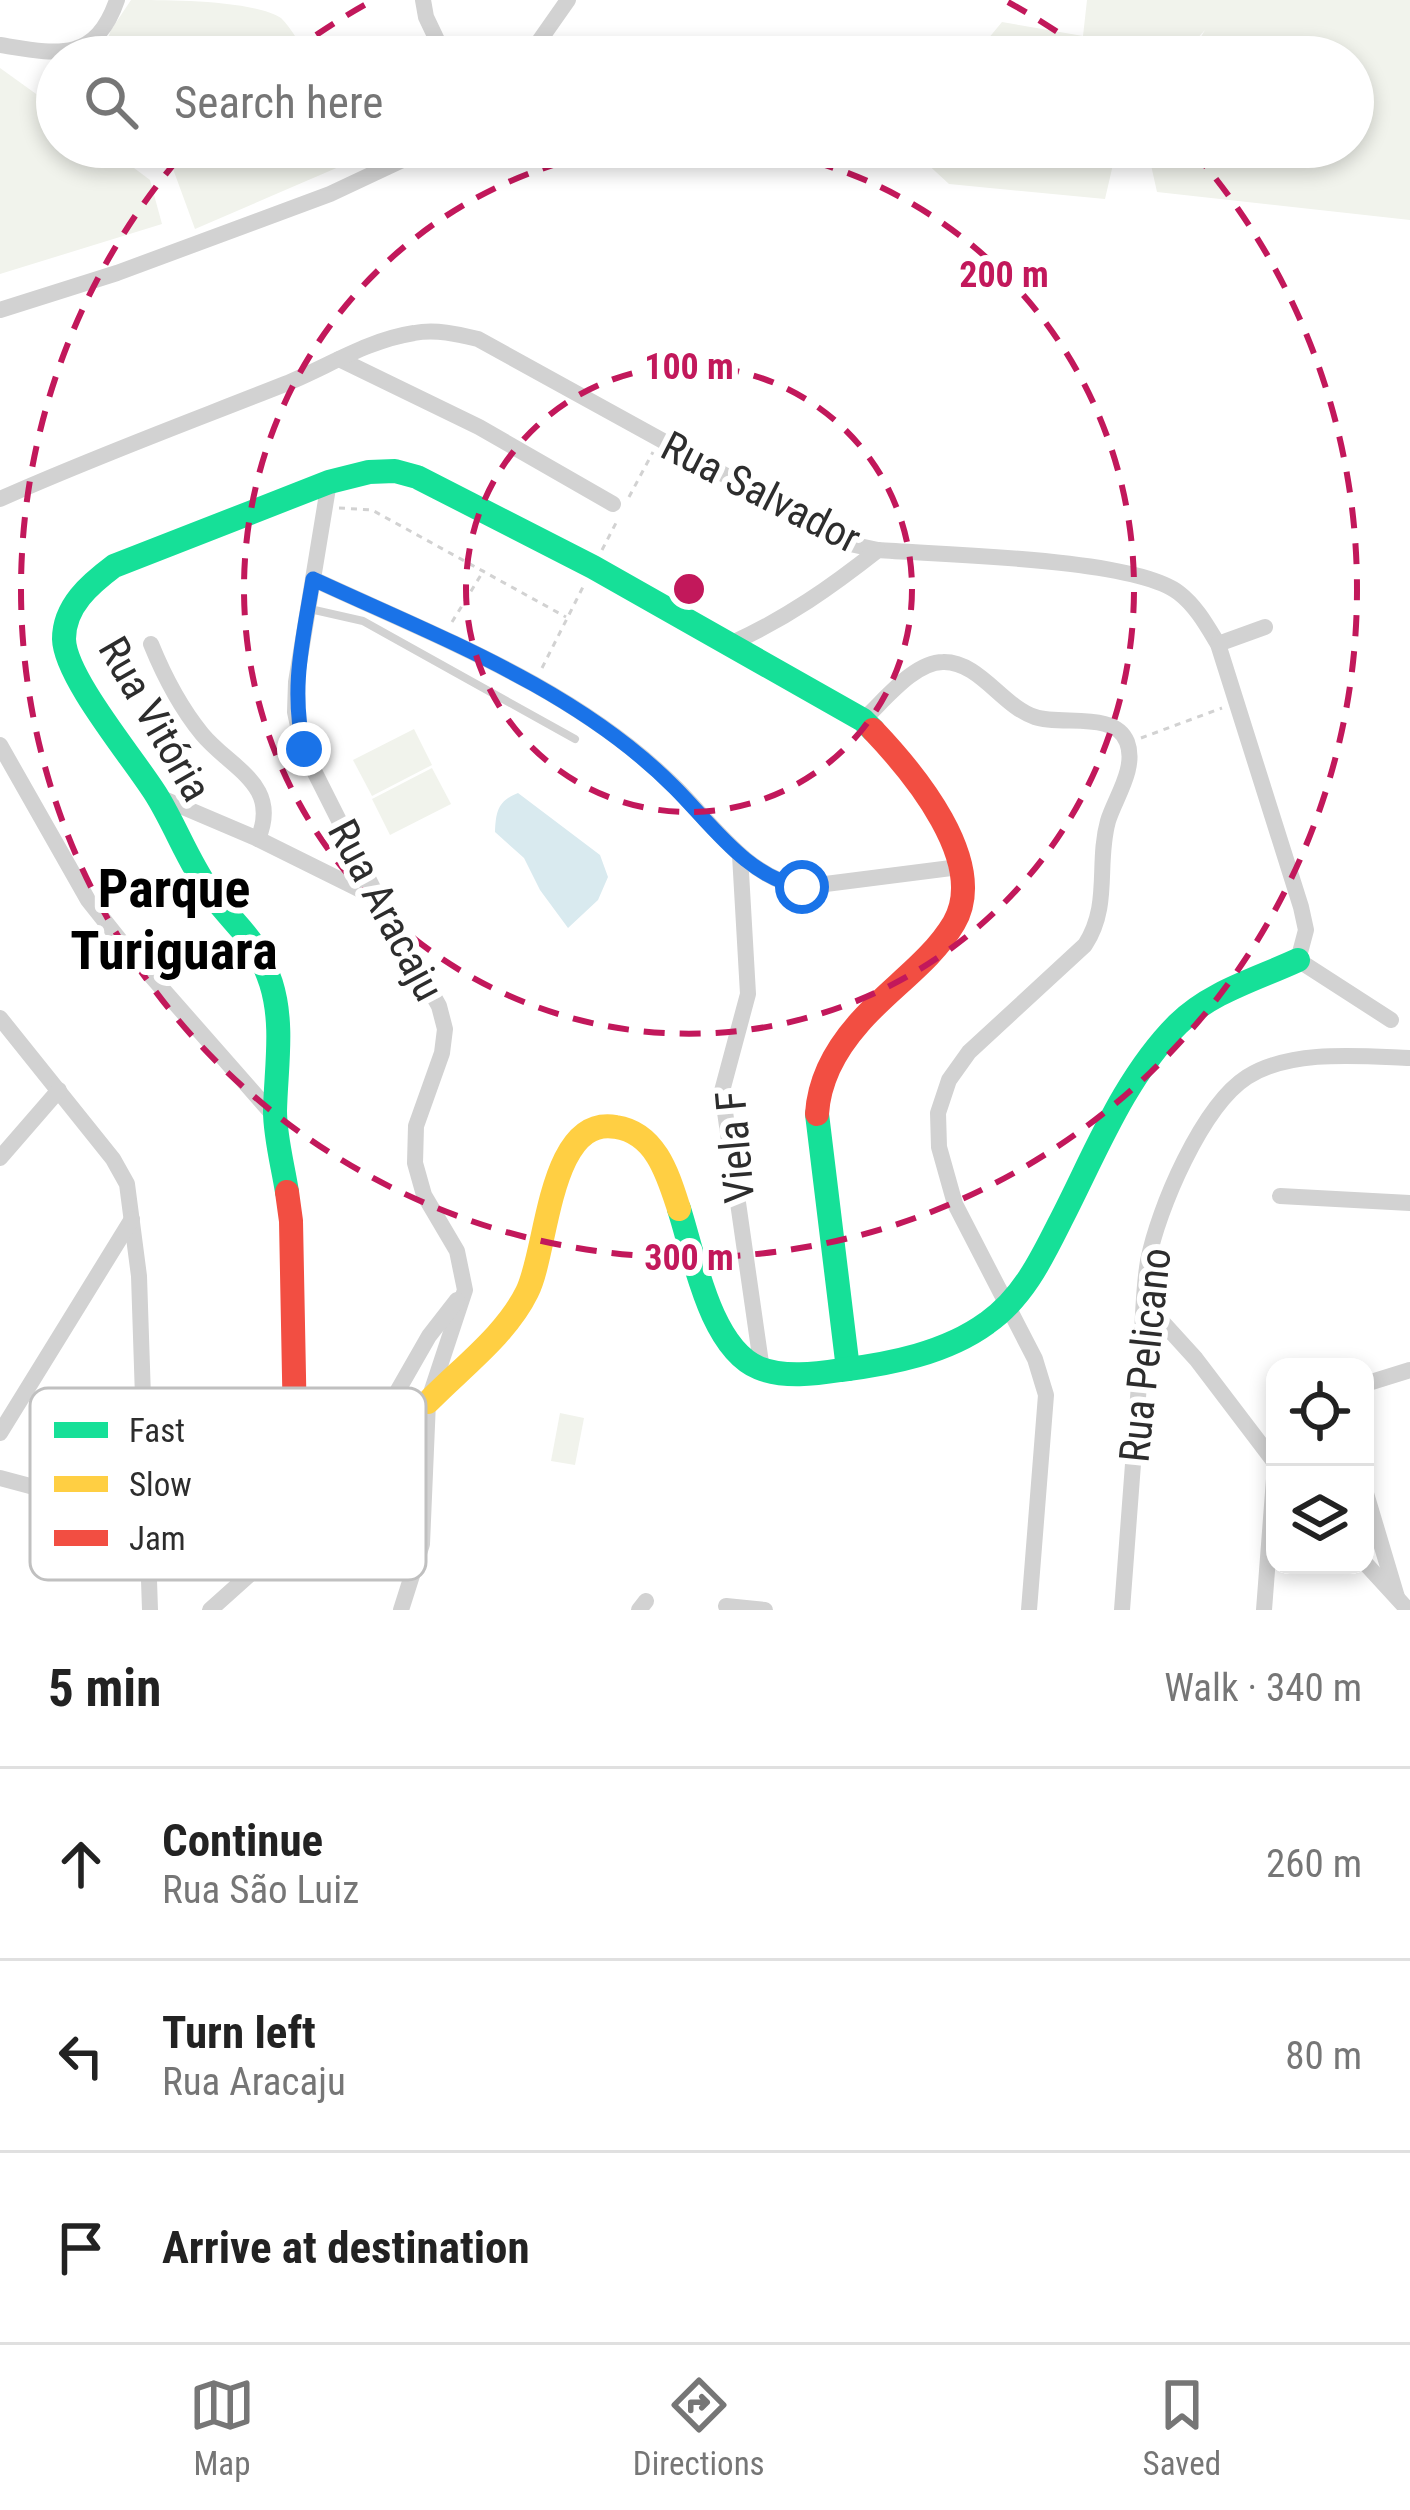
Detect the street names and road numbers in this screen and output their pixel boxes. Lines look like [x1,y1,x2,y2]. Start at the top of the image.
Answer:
street label: Rua Salvador [653,421,869,563]
street label: Rua Vitória [88,628,222,810]
street label: Rua Aracaju [318,811,454,1009]
street label: Viela F [706,1089,764,1205]
street label: Rua Pelicano [1109,1245,1181,1465]

